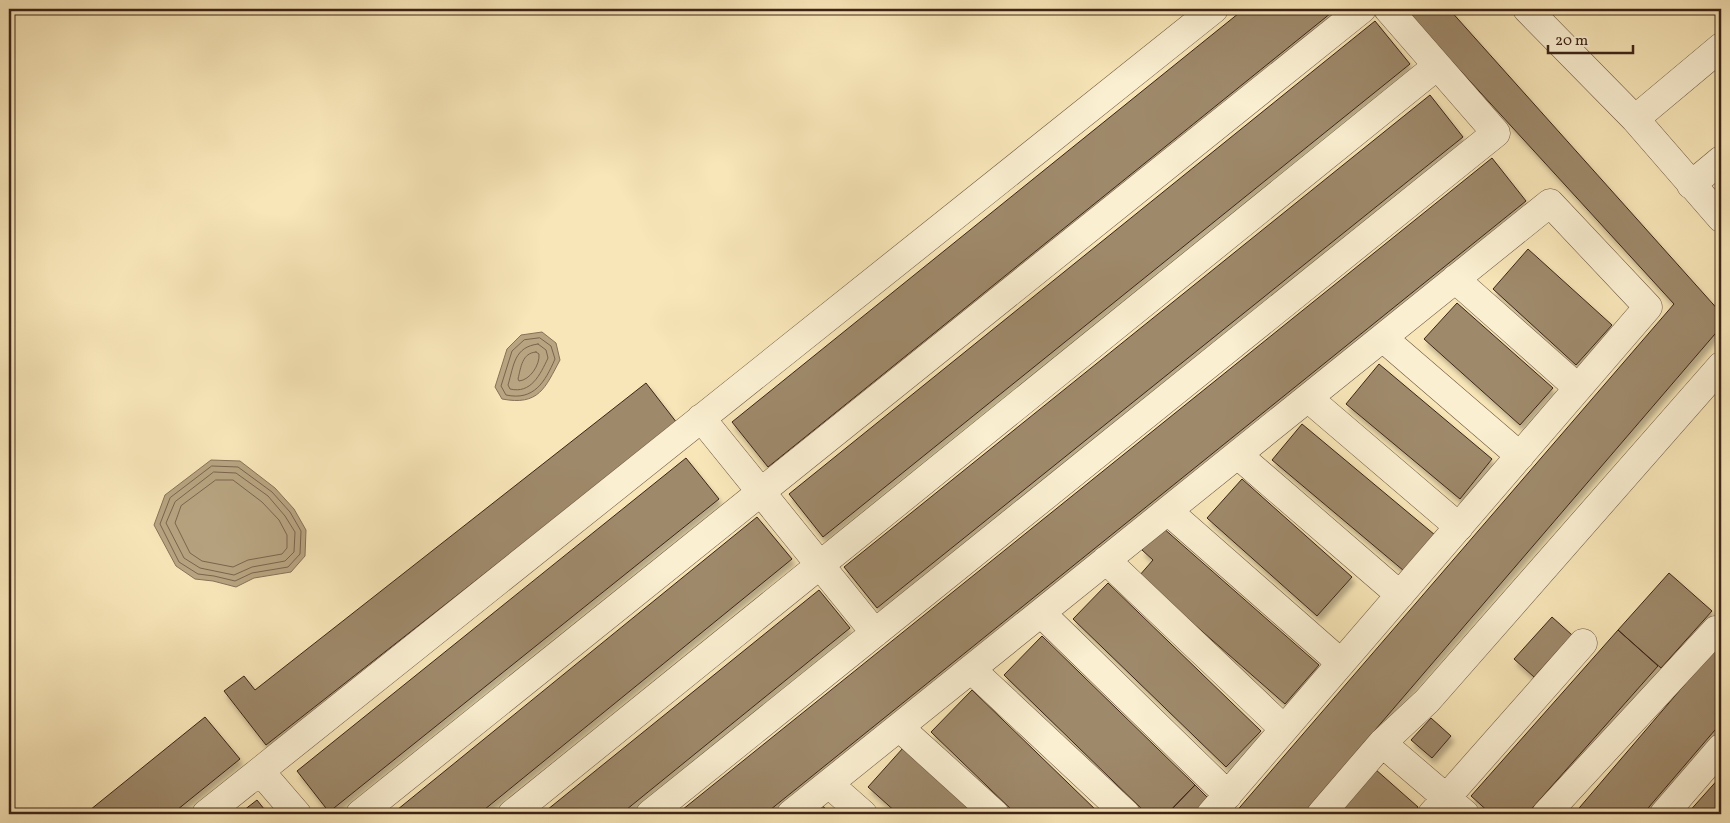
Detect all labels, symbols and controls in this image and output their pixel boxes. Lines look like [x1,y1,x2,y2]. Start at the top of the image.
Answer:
scale bar [1548,22,1632,54]
text: 20 m [1555,31,1588,52]

